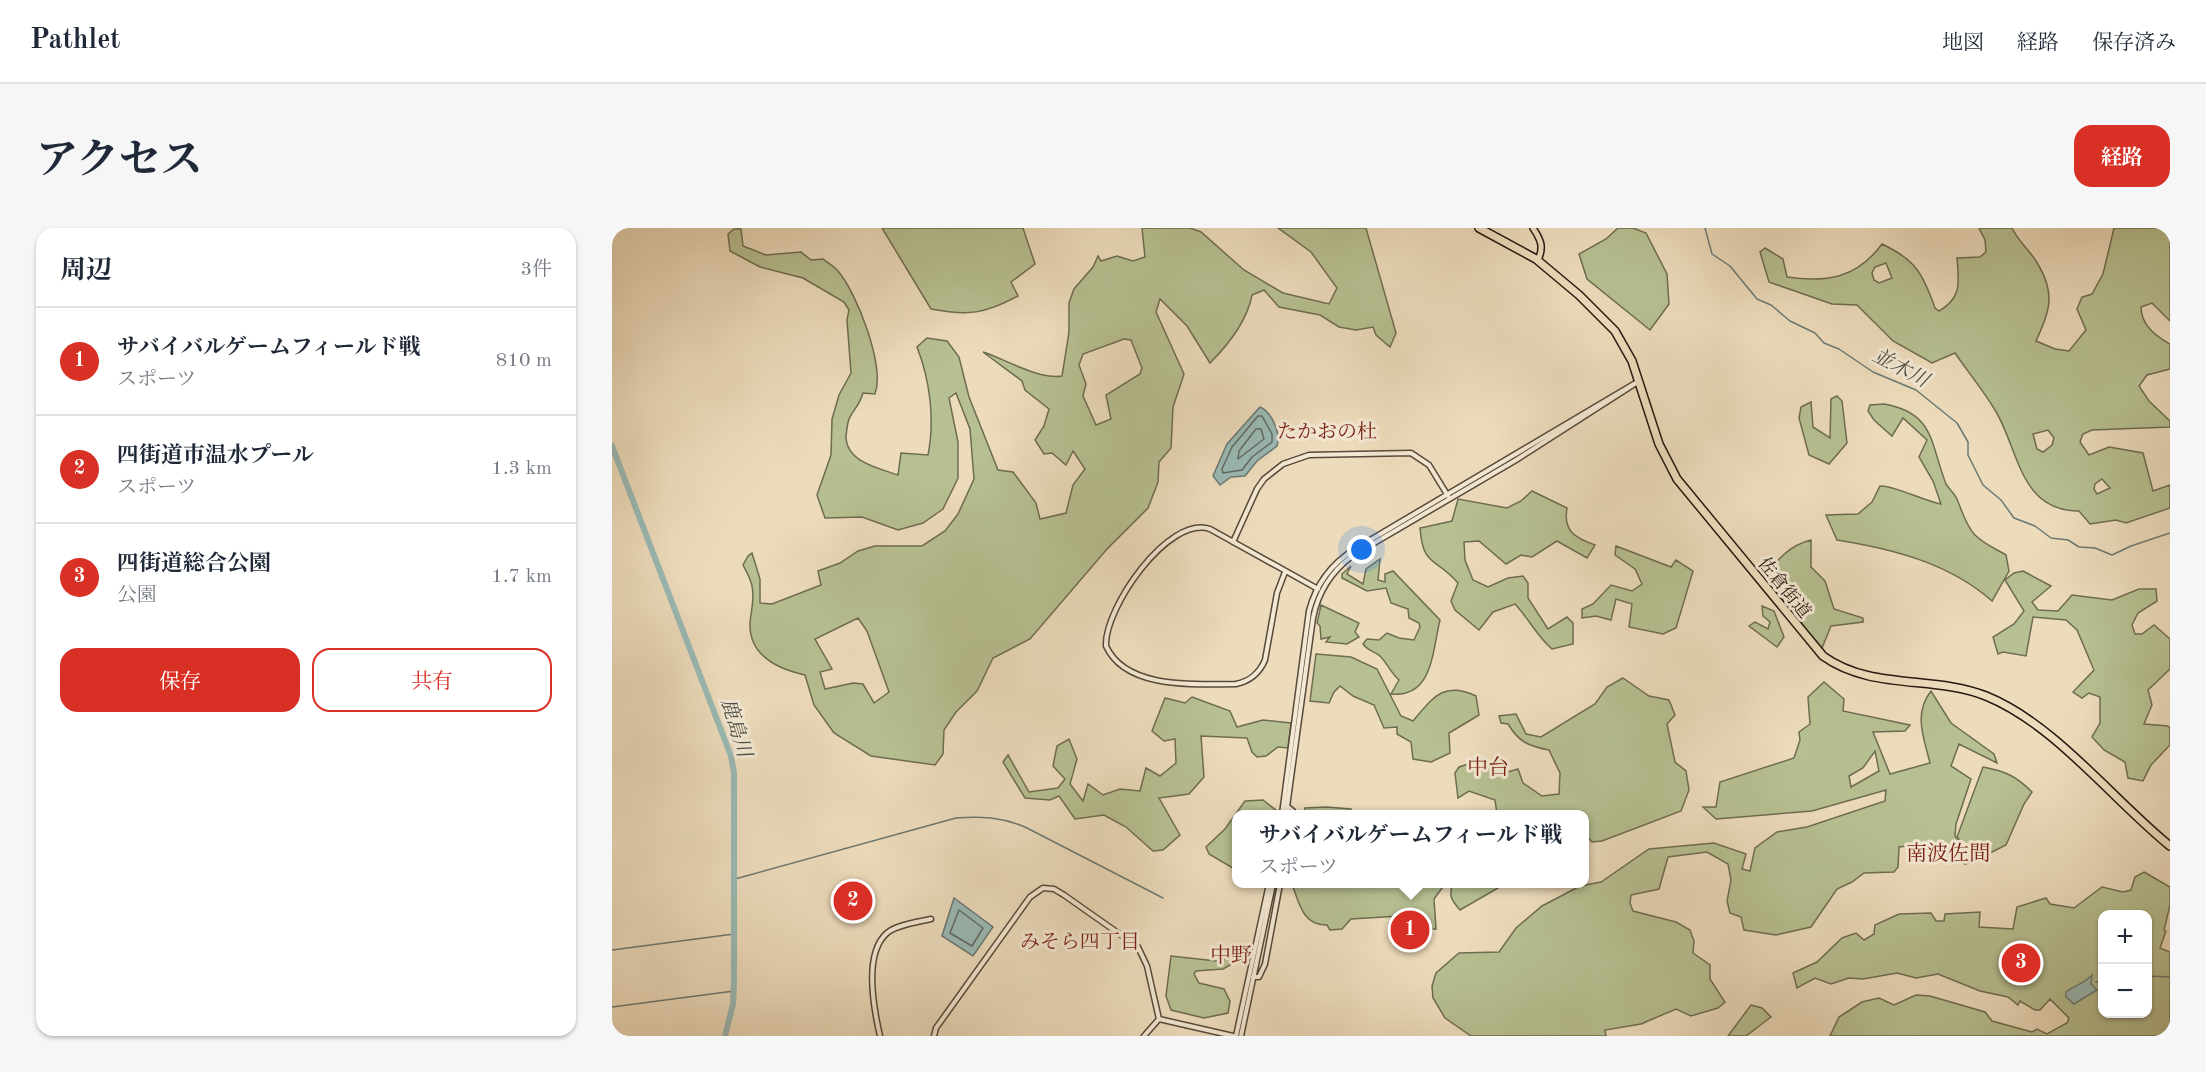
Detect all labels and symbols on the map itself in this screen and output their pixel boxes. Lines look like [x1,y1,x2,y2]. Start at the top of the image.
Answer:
water label: 並木川 [1869,344,1934,393]
district label: たかおの杜 [1277,421,1377,443]
your location [1347,535,1376,564]
street label: 佐倉街道 [1754,553,1815,622]
water label: 鹿島川 [717,696,756,762]
district label: 中台 [1467,756,1509,779]
district label: 南波佐間 [1906,842,1990,865]
pin: 2 [834,878,872,924]
pin: 1 [1390,908,1430,952]
district label: みそら四丁目 [1020,931,1140,953]
pin: 3 [2002,940,2040,986]
district label: 中野 [1210,944,1252,967]

